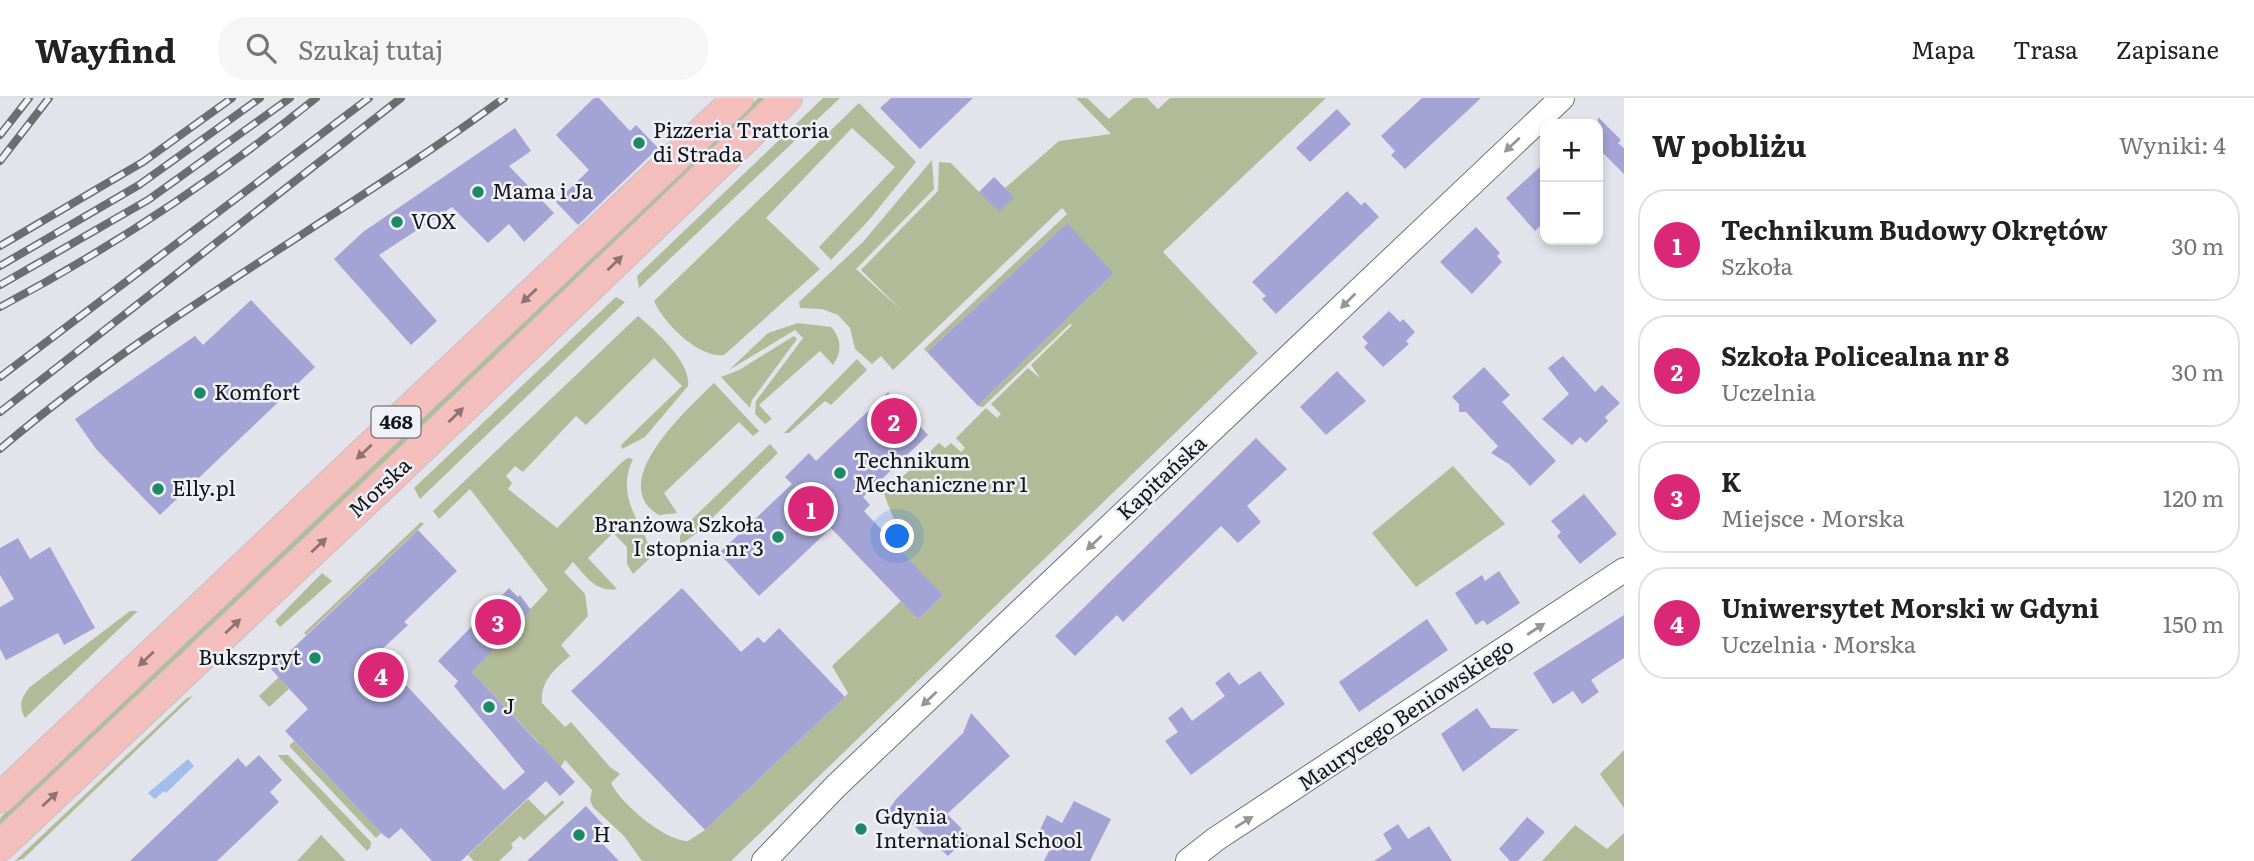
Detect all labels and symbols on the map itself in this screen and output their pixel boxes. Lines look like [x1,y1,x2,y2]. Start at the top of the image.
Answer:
place label: Pizzeria Trattoria di Strada [653,113,830,168]
marker: Pizzeria Trattoria di Strada [631,135,647,151]
one-way arrow [1504,136,1521,152]
place label: Mama i Ja [492,174,594,205]
marker: Mama i Ja [470,184,486,200]
place label: VOX [411,204,456,235]
marker: VOX [389,214,405,230]
one-way arrow [606,256,623,272]
one-way arrow [521,287,538,303]
one-way arrow [1339,293,1356,310]
place label: Komfort [214,375,301,406]
marker: Komfort [192,385,208,401]
pin: 2 [871,395,917,447]
road number: 468 [372,406,420,438]
one-way arrow [447,408,464,424]
street label: Kapitańska [1109,426,1213,526]
place label: Technikum Mechaniczne nr 1 [854,443,1028,498]
one-way arrow [356,444,373,460]
street label: Morska [340,448,417,524]
marker: Technikum Mechaniczne nr 1 [832,465,848,481]
place label: Elly.pl [172,471,236,502]
marker: Elly.pl [150,481,166,497]
pin: 1 [788,483,834,535]
place label: Branżowa Szkoła I stopnia nr 3 [594,507,765,562]
your location [880,519,914,553]
marker: Branżowa Szkoła I stopnia nr 3 [770,529,786,545]
one-way arrow [1086,534,1103,550]
one-way arrow [310,537,328,553]
pin: 3 [475,596,521,648]
one-way arrow [224,618,241,634]
one-way arrow [1526,622,1545,635]
street label: Maurycego Beniowskiego [1290,629,1519,797]
place label: Bukszpryt [198,640,302,671]
pin: 4 [358,649,404,701]
marker: Bukszpryt [307,650,323,666]
one-way arrow [138,651,155,667]
place label: J [503,689,515,720]
one-way arrow [920,691,938,707]
marker: J [481,699,497,715]
one-way arrow [41,790,58,807]
place label: Gdynia International School [875,799,1082,854]
one-way arrow [1234,815,1254,828]
place label: H [593,817,611,848]
marker: Gdynia International School [853,821,869,837]
marker: H [571,827,587,843]

